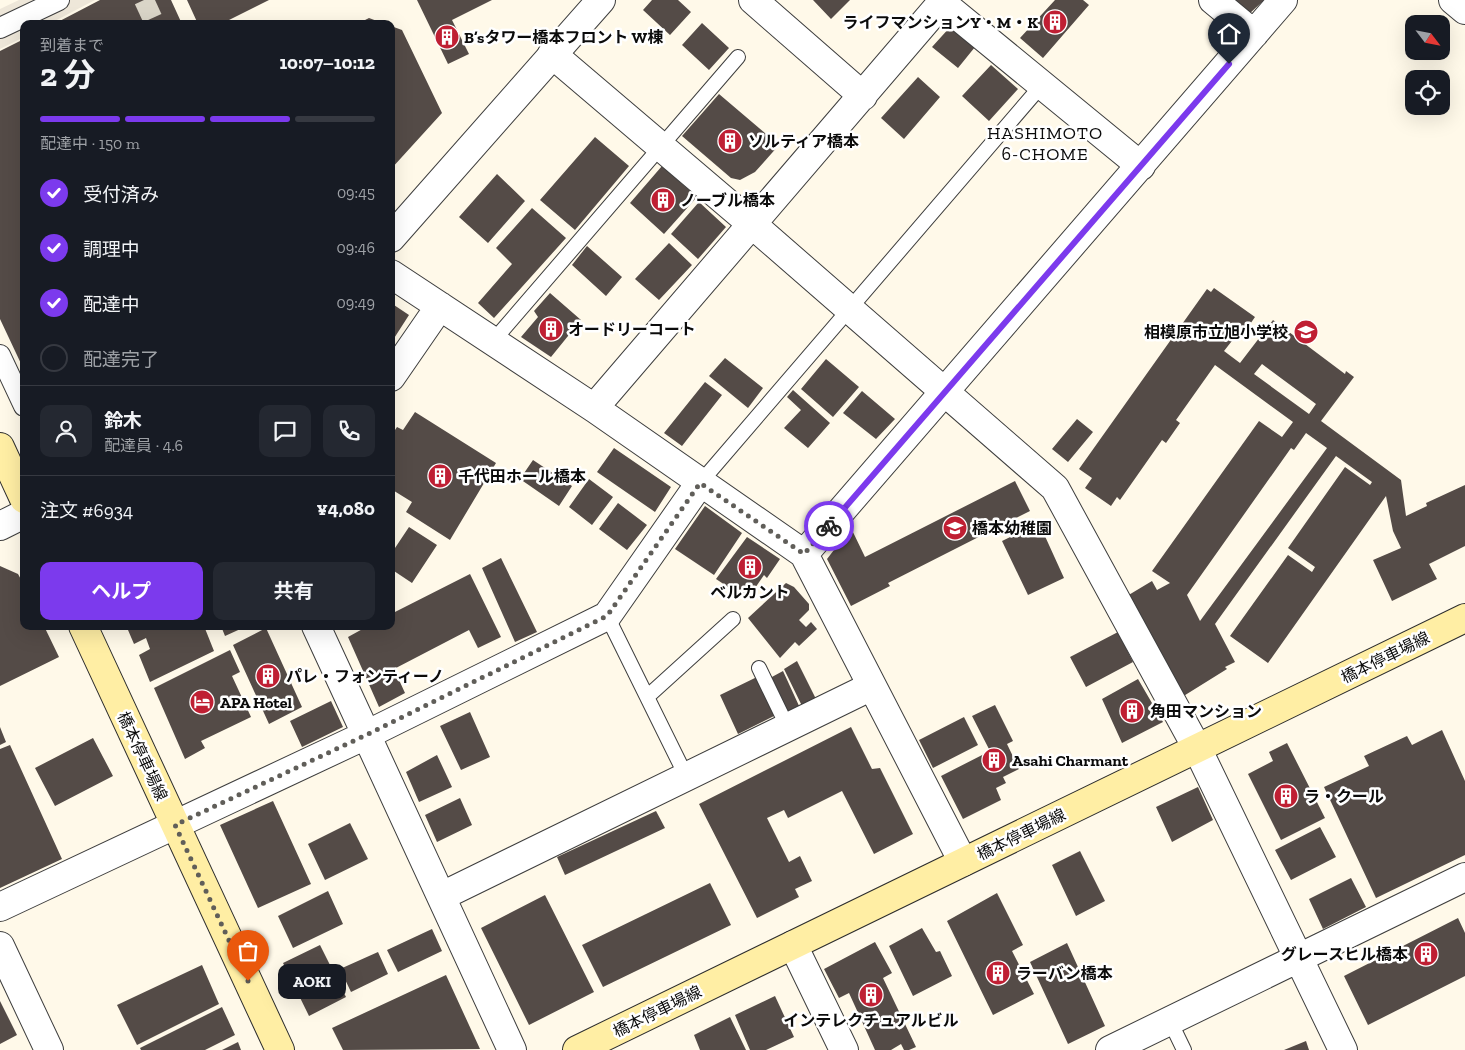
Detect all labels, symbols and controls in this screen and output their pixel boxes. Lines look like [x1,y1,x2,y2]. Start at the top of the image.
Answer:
building icon: ライフマンションY・M・K [1042,9,1068,35]
place label: ライフマンションY・M・K [842,13,1038,32]
pin [1208,13,1250,64]
north arrow [1405,15,1450,60]
map controls [1405,15,1450,115]
icon: home [1215,20,1243,48]
building icon: B’sタワー橋本フロント W棟 [434,24,460,50]
place label: B’sタワー橋本フロント W棟 [464,28,663,47]
text: 到着まで [40,36,104,55]
text: 10:07–10:12 [279,51,375,74]
text: 2 分 [40,56,95,94]
button: locate [1405,70,1450,115]
district label: HASHIMOTO 6-CHOME [987,122,1103,165]
building icon: ソルティア橋本 [717,128,743,154]
place label: ソルティア橋本 [748,132,859,151]
text: 配達中 · 150 m [40,134,140,153]
icon: check [40,179,68,207]
text: 受付済み [83,183,159,206]
text: 09:45 [337,183,375,202]
building icon: ノーブル橋本 [650,187,676,213]
place label: ノーブル橋本 [680,191,775,210]
icon: check [40,234,68,262]
text: 調理中 [83,238,140,261]
text: 09:46 [337,238,375,257]
icon: check [40,289,68,317]
text: 配達中 [83,293,140,316]
text: 09:49 [337,293,375,312]
building icon: オードリーコート [538,316,564,342]
school or university icon: 相模原市立旭小学校 [1293,319,1319,345]
place label: オードリーコート [568,320,696,339]
place label: 相模原市立旭小学校 [1144,323,1288,342]
text: 配達完了 [83,348,159,371]
button: person [40,405,92,457]
button: chat [259,405,311,457]
button: phone [323,405,375,457]
text: 鈴木 [104,409,142,432]
text: 配達員 · 4.6 [104,436,183,455]
building icon: 千代田ホール橋本 [427,463,453,489]
place label: 千代田ホール橋本 [458,467,586,486]
text: ¥4,080 [317,497,375,520]
text: 注文 #6934 [40,499,133,522]
courier [804,501,854,551]
icon: bike [815,512,843,540]
school or university icon: 橋本幼稚園 [942,515,968,541]
place label: 橋本幼稚園 [972,519,1052,538]
building icon: ベルカント [737,554,763,580]
button: ヘルプ [40,562,203,620]
button: 共有 [213,562,375,620]
place label: ベルカント [710,583,790,602]
street label: 橋本停車場線 [1338,628,1433,687]
building icon: パレ・フォンティーノ [255,663,281,689]
place label: パレ・フォンティーノ [286,667,444,686]
hotel icon: APA Hotel [189,689,215,715]
place label: APA Hotel [220,693,292,712]
building icon: 角田マンション [1119,698,1145,724]
place label: 角田マンション [1150,702,1262,721]
street label: 橋本停車場線 [114,709,171,804]
building icon: Asahi Charmant [981,747,1007,773]
place label: Asahi Charmant [1012,751,1129,770]
building icon: ラ・クール [1273,783,1299,809]
place label: ラ・クール [1304,787,1384,806]
street label: 橋本停車場線 [974,805,1069,864]
pin [227,930,269,981]
icon: bag [234,937,262,965]
building icon: グレースヒル橋本 [1413,941,1439,967]
place label: グレースヒル橋本 [1281,945,1408,964]
building icon: ラーバン橋本 [985,960,1011,986]
callout: AOKI [278,964,346,998]
place label: ラーバン橋本 [1016,964,1113,983]
text: AOKI [293,972,331,991]
street label: 橋本停車場線 [610,982,705,1041]
building icon: インテレクチュアルビル [858,982,884,1008]
place label: インテレクチュアルビル [783,1011,959,1030]

